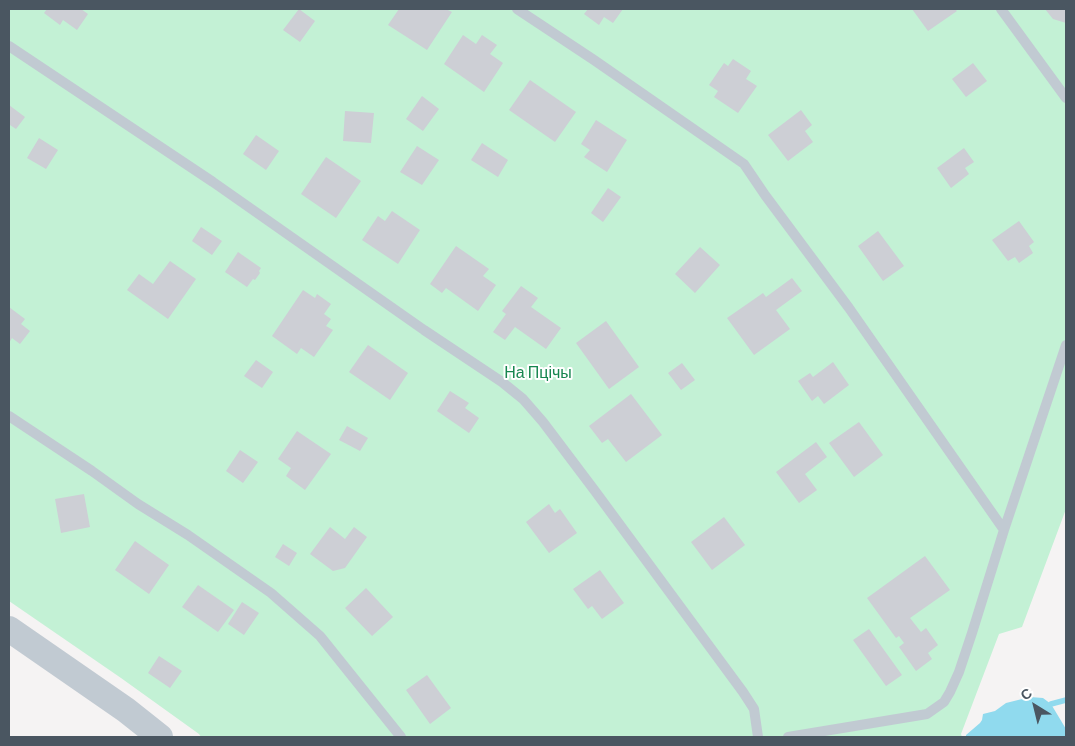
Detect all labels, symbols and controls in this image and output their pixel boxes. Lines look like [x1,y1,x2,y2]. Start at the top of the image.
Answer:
park label: На Пцічы [504,363,572,383]
north arrow [1010,681,1060,731]
text: С [1017,684,1035,703]

